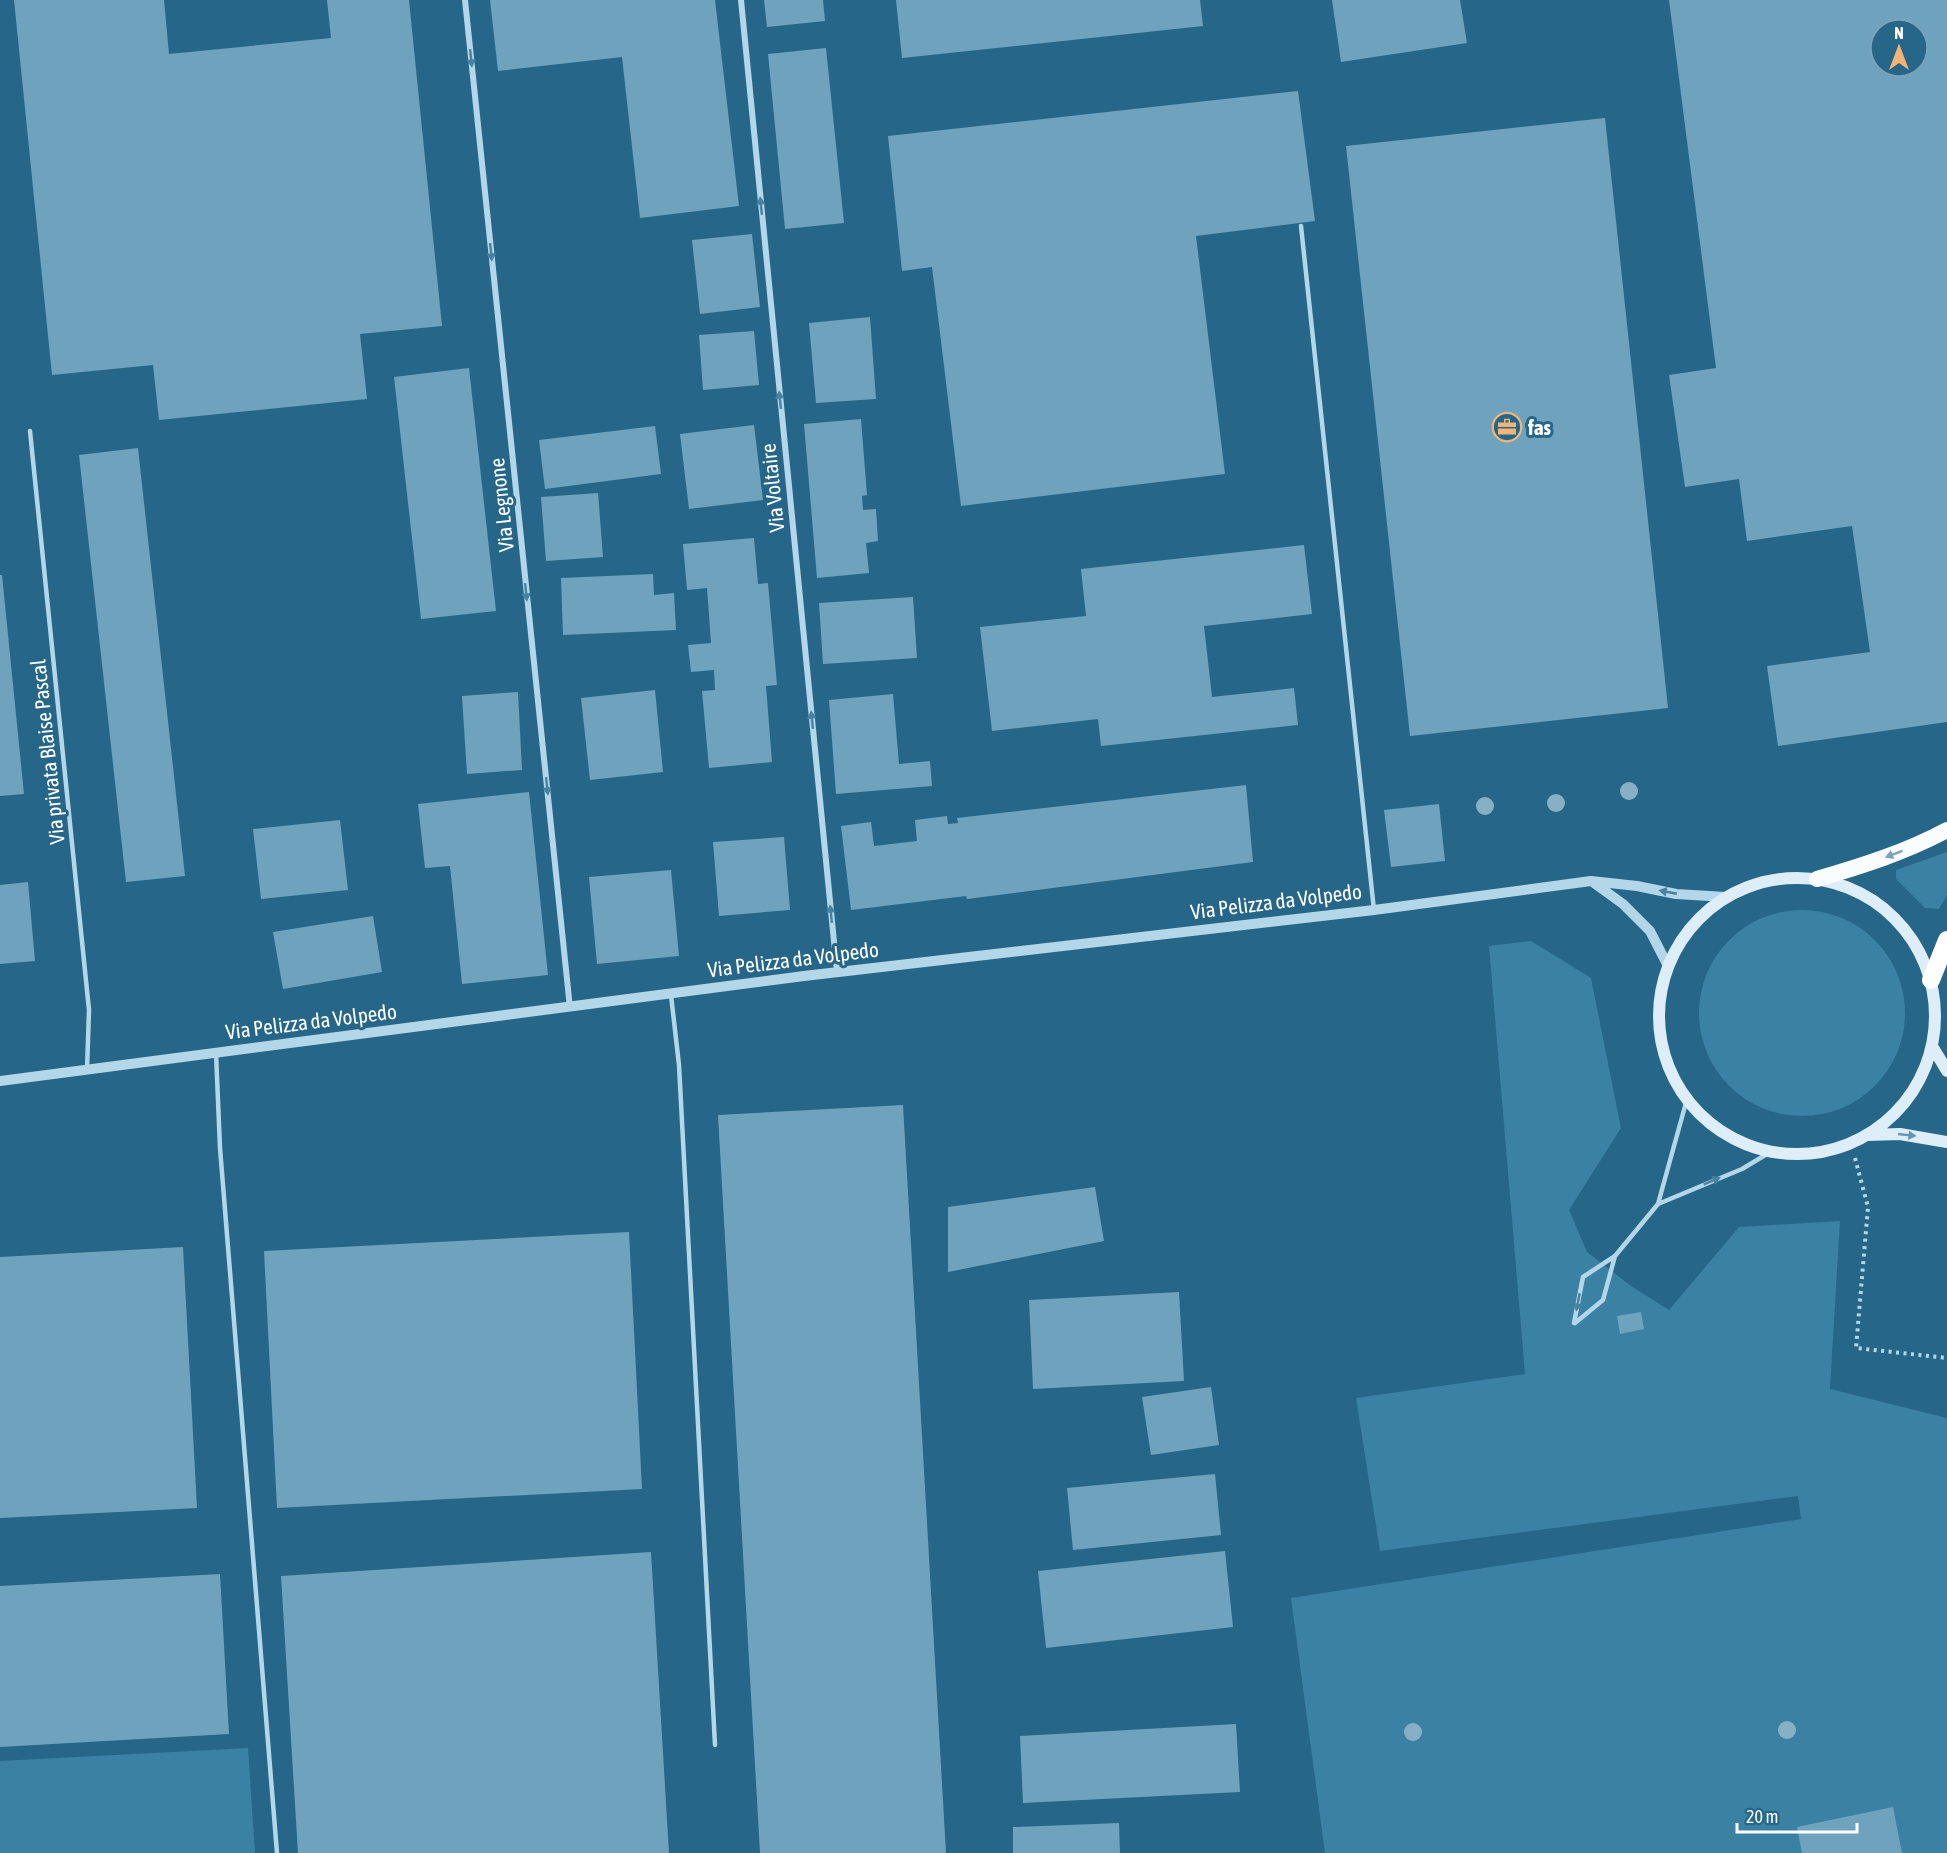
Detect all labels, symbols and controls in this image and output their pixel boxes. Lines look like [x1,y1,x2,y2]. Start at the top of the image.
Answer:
north arrow [1869,18,1929,78]
text: N [1894,24,1904,42]
one-way arrow [466,49,476,68]
one-way arrow [756,197,766,216]
one-way arrow [486,243,496,262]
one-way arrow [775,391,785,410]
office icon: fas [1491,411,1523,443]
place label: fas [1527,415,1552,439]
street label: Via Voltaire [755,442,789,534]
street label: Via Legnone [484,457,518,553]
one-way arrow [521,583,531,602]
street label: Via privata Blaise Pascal [25,658,69,846]
one-way arrow [807,710,817,729]
one-way arrow [542,777,552,796]
one-way arrow [1884,849,1902,859]
street label: Via Pelizza da Volpedo [1189,879,1363,923]
one-way arrow [1658,887,1677,896]
one-way arrow [826,904,836,923]
street label: Via Pelizza da Volpedo [706,937,880,981]
street label: Via Pelizza da Volpedo [224,999,398,1043]
one-way arrow [1897,1130,1916,1140]
one-way arrow [1703,1176,1721,1185]
one-way arrow [1573,1293,1582,1312]
scale bar [1737,1796,1857,1834]
text: 20 m [1746,1806,1778,1827]

